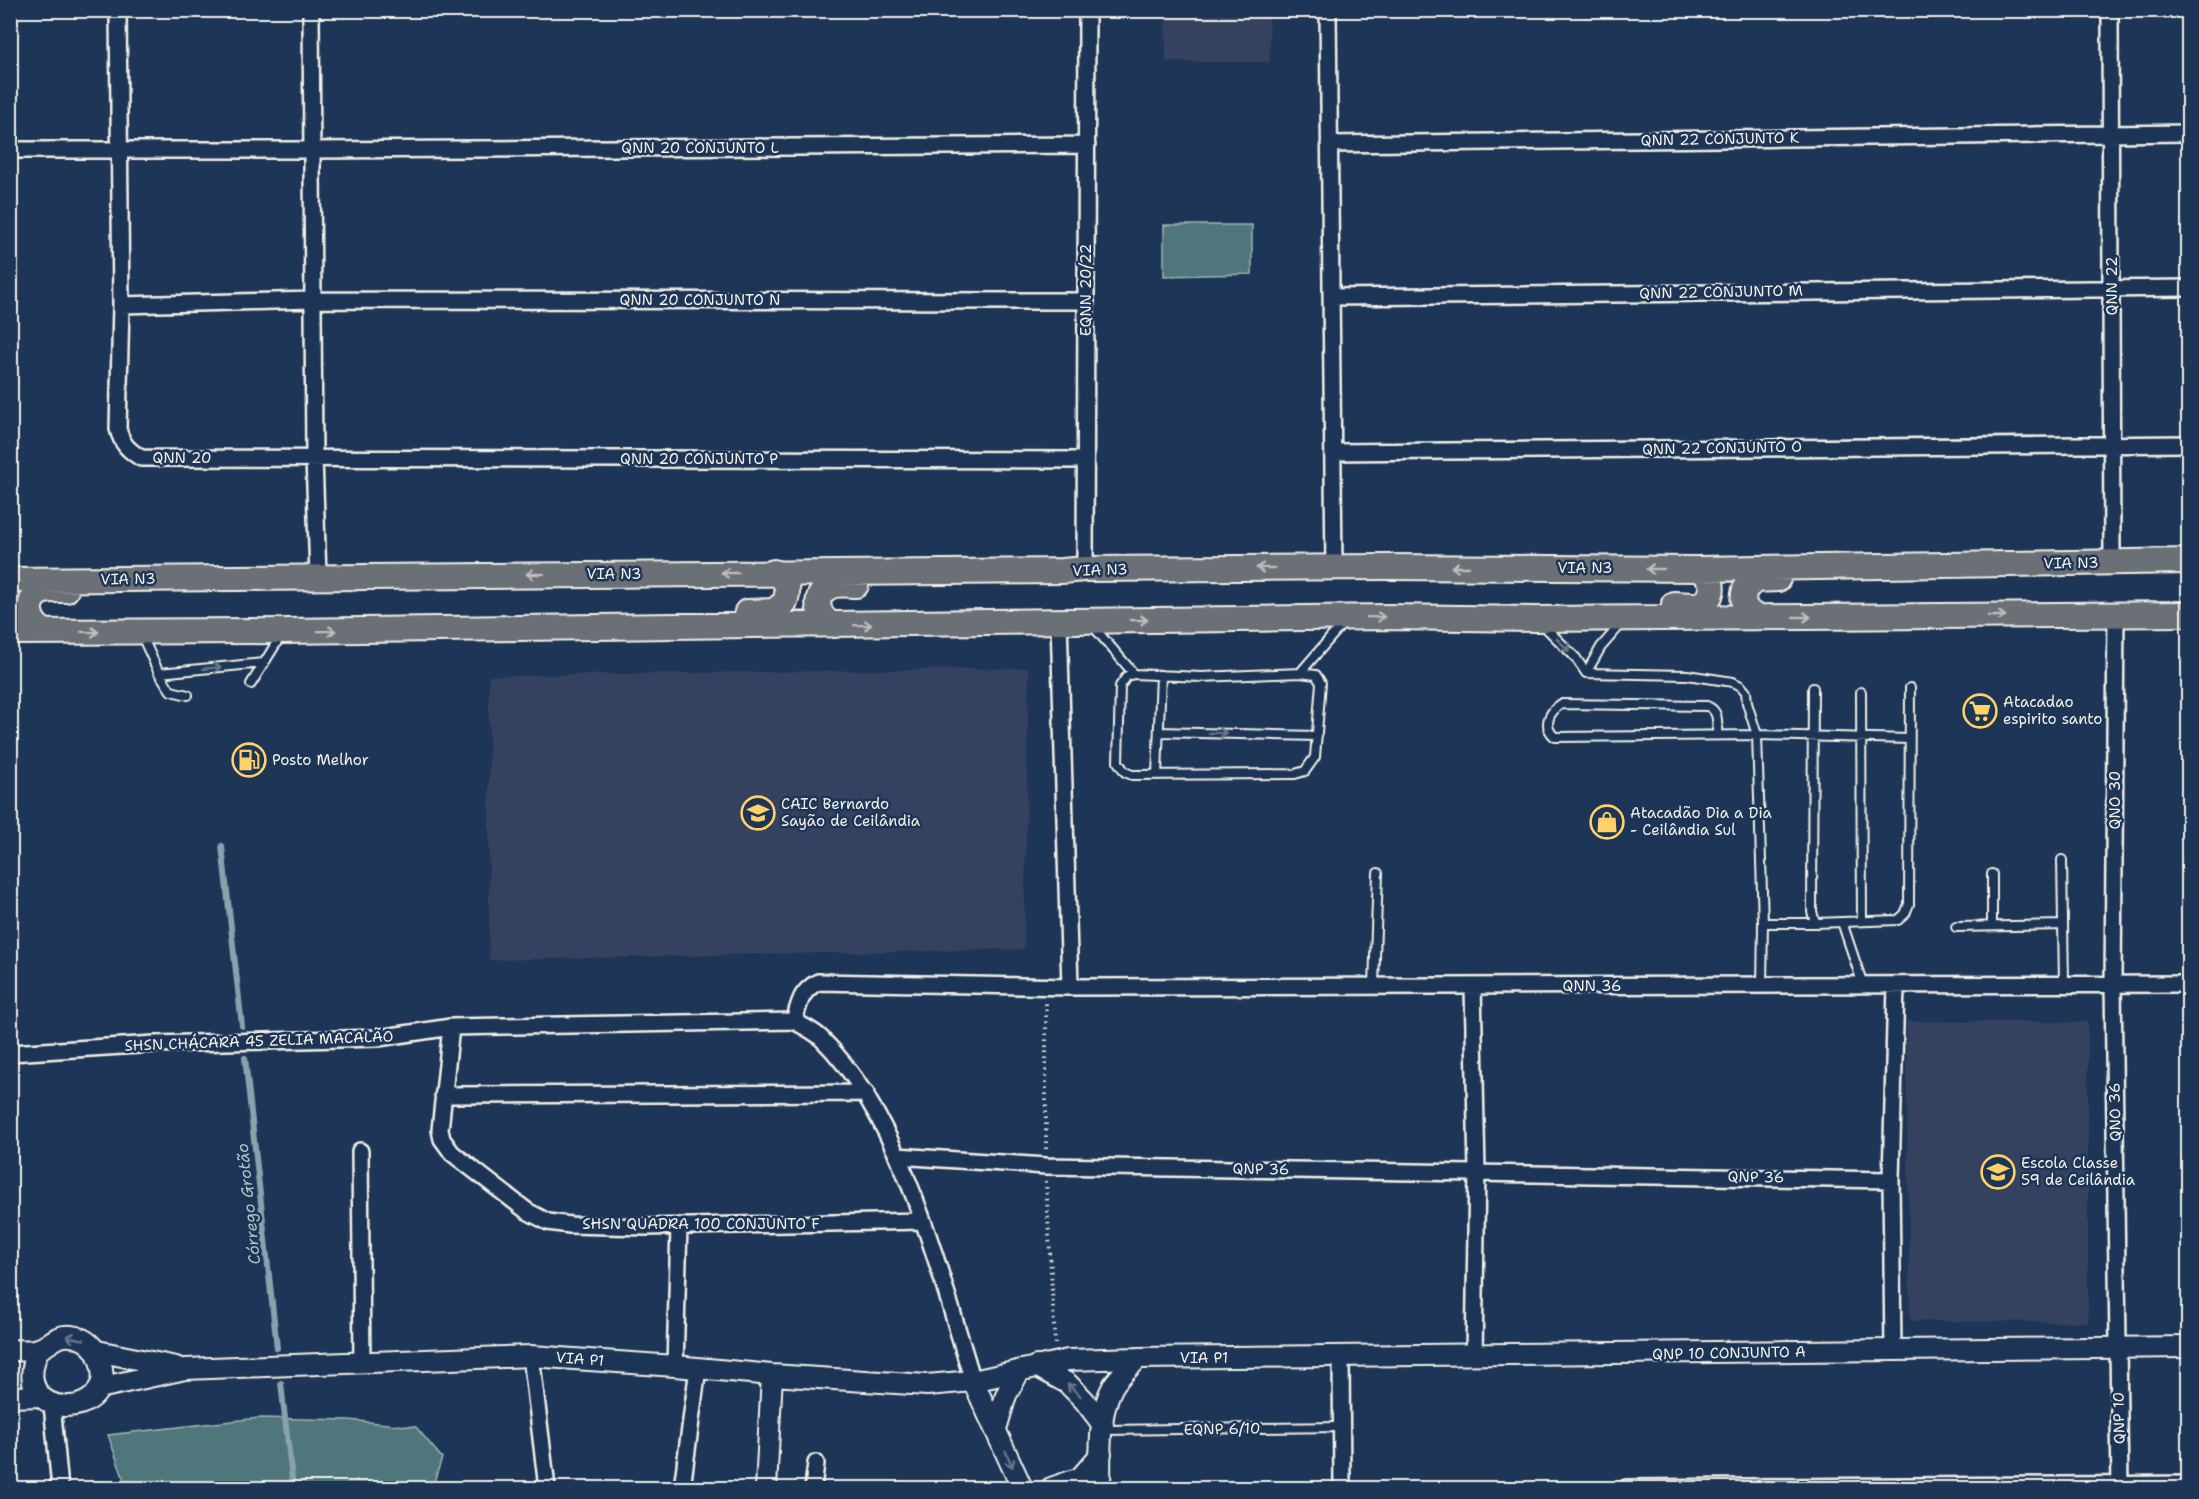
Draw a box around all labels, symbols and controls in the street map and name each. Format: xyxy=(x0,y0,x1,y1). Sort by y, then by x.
street label: QNN 22 CONJUNTO K xyxy=(1640,128,1800,150)
street label: QNN 20 CONJUNTO L xyxy=(621,138,779,158)
street label: EQNN 20/22 xyxy=(1076,244,1096,336)
street label: QNN 22 xyxy=(2102,257,2122,315)
street label: QNN 22 CONJUNTO M xyxy=(1639,281,1803,303)
street label: QNN 20 CONJUNTO N xyxy=(620,290,780,310)
street label: QNN 22 CONJUNTO O xyxy=(1642,437,1802,459)
street label: QNN 20 xyxy=(152,448,212,468)
street label: QNN 20 CONJUNTO P xyxy=(620,449,778,469)
street label: VIA N3 xyxy=(2043,553,2099,573)
street label: VIA N3 xyxy=(1557,558,1613,578)
street label: VIA N3 xyxy=(1072,559,1128,581)
one-way arrow xyxy=(1256,562,1276,574)
one-way arrow xyxy=(1451,562,1471,573)
one-way arrow xyxy=(1646,563,1666,575)
street label: VIA N3 xyxy=(586,564,642,584)
one-way arrow xyxy=(721,567,741,579)
one-way arrow xyxy=(526,568,546,580)
street label: VIA N3 xyxy=(100,569,156,589)
one-way arrow xyxy=(1986,610,2006,622)
one-way arrow xyxy=(1365,611,1385,623)
one-way arrow xyxy=(1791,611,1811,623)
one-way arrow xyxy=(1128,614,1148,626)
one-way arrow xyxy=(852,619,872,630)
one-way arrow xyxy=(316,625,336,636)
one-way arrow xyxy=(79,626,99,637)
one-way arrow xyxy=(1555,637,1570,652)
one-way arrow xyxy=(201,662,221,673)
place label: Atacadao espirito santo xyxy=(2003,692,2102,729)
supermarket icon: Atacadao espirito santo xyxy=(1962,693,1998,729)
one-way arrow xyxy=(1207,728,1227,739)
fuel station icon: Posto Melhor xyxy=(231,742,267,778)
place label: Posto Melhor xyxy=(272,750,369,770)
street label: QNO 30 xyxy=(2105,771,2125,829)
place label: CAIC Bernardo Sayão de Ceilândia xyxy=(781,794,921,831)
school or university icon: CAIC Bernardo Sayão de Ceilândia xyxy=(740,795,776,831)
place label: Atacadão Dia a Dia - Ceilândia Sul xyxy=(1630,803,1772,840)
shop icon: Atacadão Dia a Dia - Ceilândia Sul xyxy=(1589,804,1625,840)
street label: QNN 36 xyxy=(1562,976,1622,996)
street label: SHSN CHÁCARA 45 ZELIA MACALÃO xyxy=(124,1024,394,1056)
street label: QNO 36 xyxy=(2104,1083,2126,1141)
water label: Córrego Grotão xyxy=(232,1142,265,1266)
place label: Escola Classe 59 de Ceilândia xyxy=(2021,1153,2136,1190)
school or university icon: Escola Classe 59 de Ceilândia xyxy=(1980,1154,2016,1190)
street label: QNP 36 xyxy=(1233,1159,1289,1179)
street label: QNP 36 xyxy=(1728,1167,1784,1187)
street label: SHSN QUADRA 100 CONJUNTO F xyxy=(582,1214,820,1234)
one-way arrow xyxy=(66,1332,85,1343)
street label: QNP 10 CONJUNTO A xyxy=(1652,1342,1806,1364)
street label: VIA P1 xyxy=(555,1347,605,1371)
street label: VIA P1 xyxy=(1180,1348,1228,1368)
one-way arrow xyxy=(1067,1383,1082,1397)
street label: QNP 10 xyxy=(2109,1392,2129,1444)
street label: EQNP 6/10 xyxy=(1184,1418,1260,1440)
one-way arrow xyxy=(1004,1449,1015,1468)

